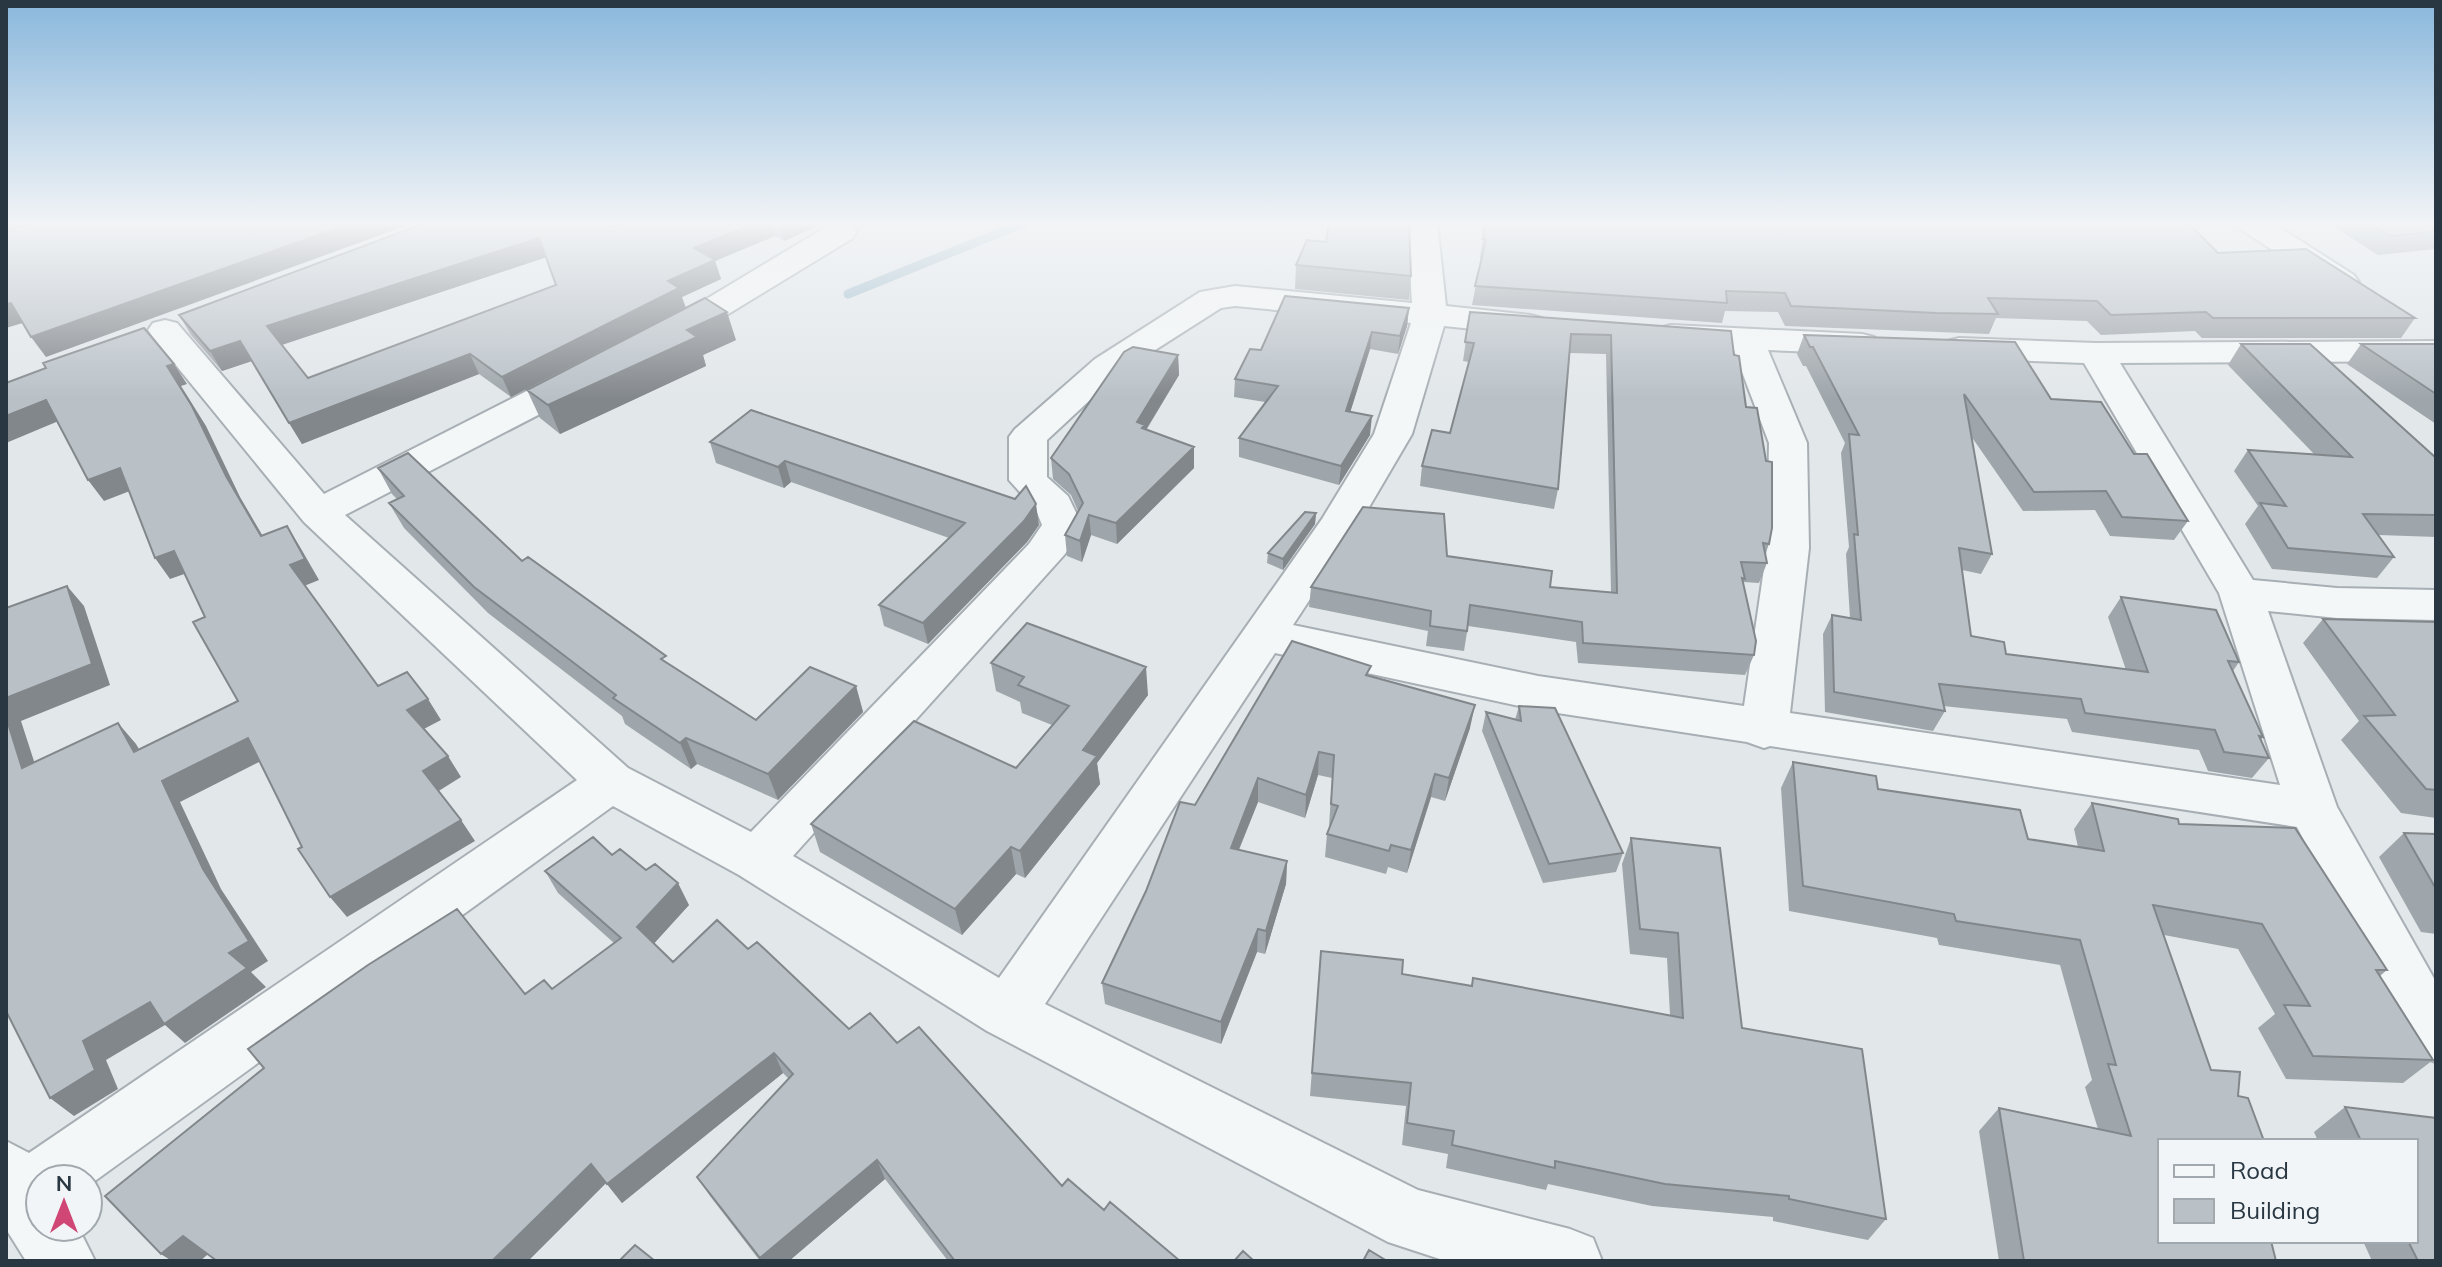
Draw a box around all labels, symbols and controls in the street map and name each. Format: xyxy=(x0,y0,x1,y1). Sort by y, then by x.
legend xyxy=(2158,1139,2418,1243)
text: Road xyxy=(2230,1155,2289,1185)
north arrow xyxy=(24,1163,104,1243)
text: N xyxy=(56,1169,72,1197)
text: Building xyxy=(2230,1195,2320,1225)

